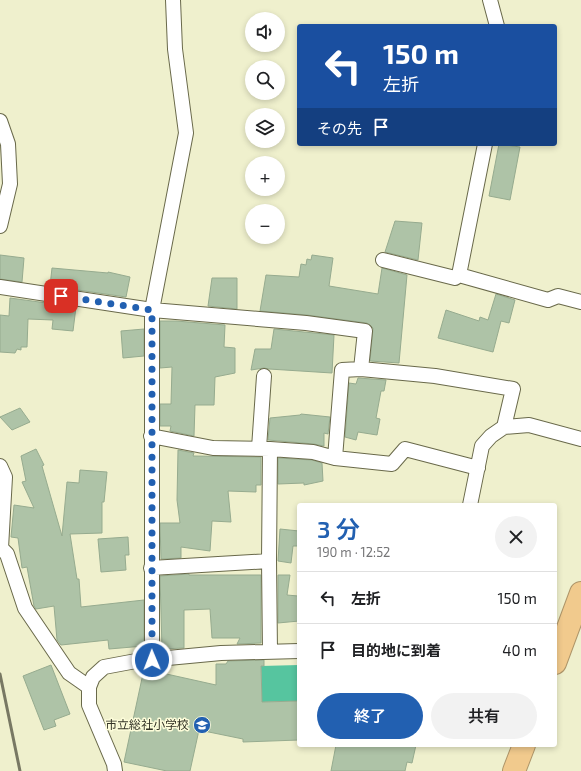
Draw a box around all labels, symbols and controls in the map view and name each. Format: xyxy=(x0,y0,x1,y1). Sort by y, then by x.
map controls xyxy=(245,12,285,244)
button: sound xyxy=(245,12,285,52)
text: 150 m xyxy=(383,36,459,70)
icon: left xyxy=(317,40,369,92)
button: search xyxy=(245,60,285,100)
text: 左折 xyxy=(383,73,419,95)
button: layers xyxy=(245,108,285,148)
icon: arrive xyxy=(370,116,392,138)
text: その先 xyxy=(317,119,362,137)
button: + xyxy=(245,156,285,196)
button: − xyxy=(245,204,285,244)
pin xyxy=(44,279,78,313)
icon: arrive xyxy=(50,285,72,307)
text: 3 分 xyxy=(317,514,360,543)
button: close xyxy=(495,516,537,558)
text: 190 m · 12:52 xyxy=(317,544,390,560)
icon: left xyxy=(317,587,339,609)
text: 左折 xyxy=(351,589,381,607)
text: 150 m xyxy=(497,589,537,607)
position arrow xyxy=(131,639,173,681)
icon: arrive xyxy=(317,639,339,661)
text: 目的地に到着 xyxy=(351,641,441,659)
text: 40 m xyxy=(502,641,537,659)
button: 終了 xyxy=(317,693,423,739)
button: 共有 xyxy=(431,693,537,739)
school or university icon: 市立総社小学校 xyxy=(192,715,212,735)
place label: 市立総社小学校 xyxy=(105,717,189,731)

